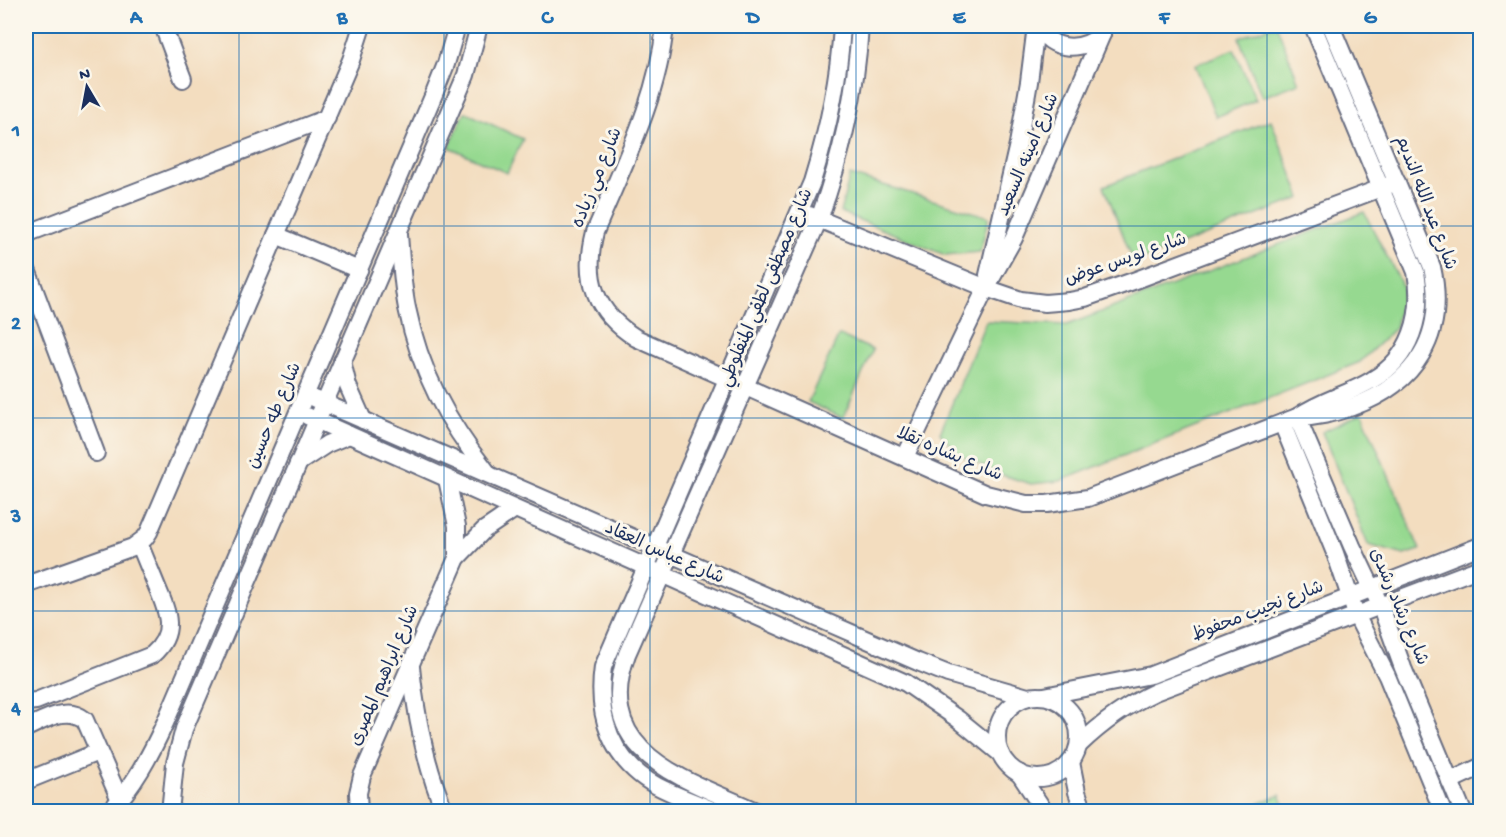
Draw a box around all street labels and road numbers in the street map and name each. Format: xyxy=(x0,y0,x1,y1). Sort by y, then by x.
street label: شارع امينه السعيد xyxy=(994,91,1064,219)
street label: شارع مي زياده xyxy=(568,125,630,232)
street label: شارع عبد الله النديم xyxy=(1389,133,1460,274)
street label: شارع مصطفى لطفي المنفلوطي xyxy=(716,186,821,391)
street label: شارع لويس عوض xyxy=(1062,229,1190,291)
street label: شارع طه حسين xyxy=(243,360,307,472)
street label: شارع بشاره تقلا xyxy=(893,423,1005,487)
street label: شارع عباس العقاد xyxy=(601,518,727,590)
street label: شارع رشاد رشدى xyxy=(1364,545,1432,669)
street label: شارع نجيب محفوظ xyxy=(1189,577,1327,647)
street label: شارع ابراهيم المصرى xyxy=(346,602,425,750)

